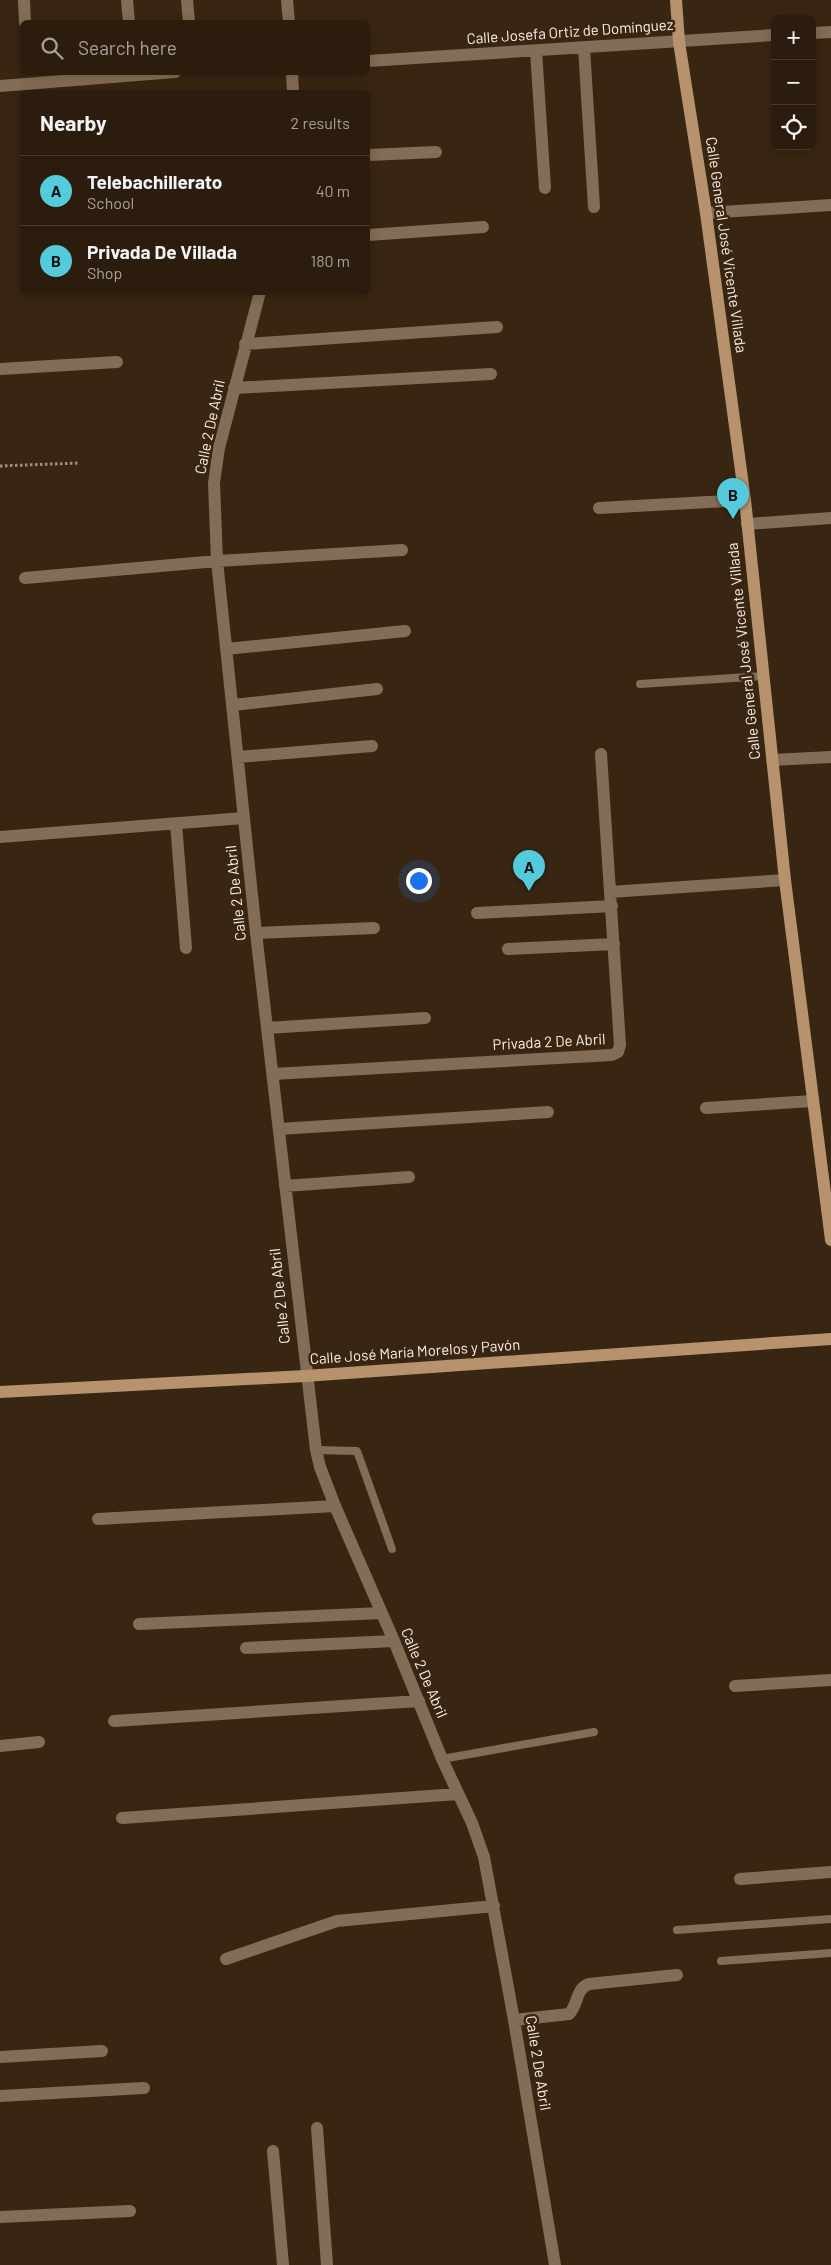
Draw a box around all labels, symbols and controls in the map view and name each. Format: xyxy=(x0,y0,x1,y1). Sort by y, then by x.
street label: Calle Josefa Ortiz de Domínguez xyxy=(466,15,674,47)
map controls xyxy=(771,15,816,150)
button: + xyxy=(771,15,816,60)
search box xyxy=(20,20,370,75)
icon: search xyxy=(38,34,66,62)
text: Search here xyxy=(78,36,177,59)
button: − xyxy=(771,60,816,105)
button: locate xyxy=(771,105,816,150)
text: Nearby xyxy=(40,110,106,135)
text: 2 results xyxy=(291,113,350,132)
street label: Calle General José Vicente Villada xyxy=(703,136,751,354)
text: Telebachillerato xyxy=(87,170,222,193)
text: A xyxy=(51,181,61,200)
text: 40 m xyxy=(316,181,350,200)
text: School xyxy=(87,193,134,212)
text: Privada De Villada xyxy=(87,240,237,263)
text: B xyxy=(51,251,61,270)
text: 180 m xyxy=(311,251,350,270)
text: Shop xyxy=(87,263,122,282)
street label: Calle 2 De Abril xyxy=(190,378,228,476)
pin: B xyxy=(717,478,749,519)
street label: Calle General José Vicente Villada xyxy=(723,542,763,761)
street label: Calle 2 De Abril xyxy=(221,844,249,942)
pin: A xyxy=(513,850,545,891)
your location xyxy=(406,868,432,894)
street label: Privada 2 De Abril xyxy=(492,1029,606,1053)
street label: Calle 2 De Abril xyxy=(265,1247,293,1345)
street label: Calle José María Morelos y Pavón xyxy=(309,1335,521,1367)
street label: Calle 2 De Abril xyxy=(398,1625,452,1720)
street label: Calle 2 De Abril xyxy=(523,2014,555,2112)

